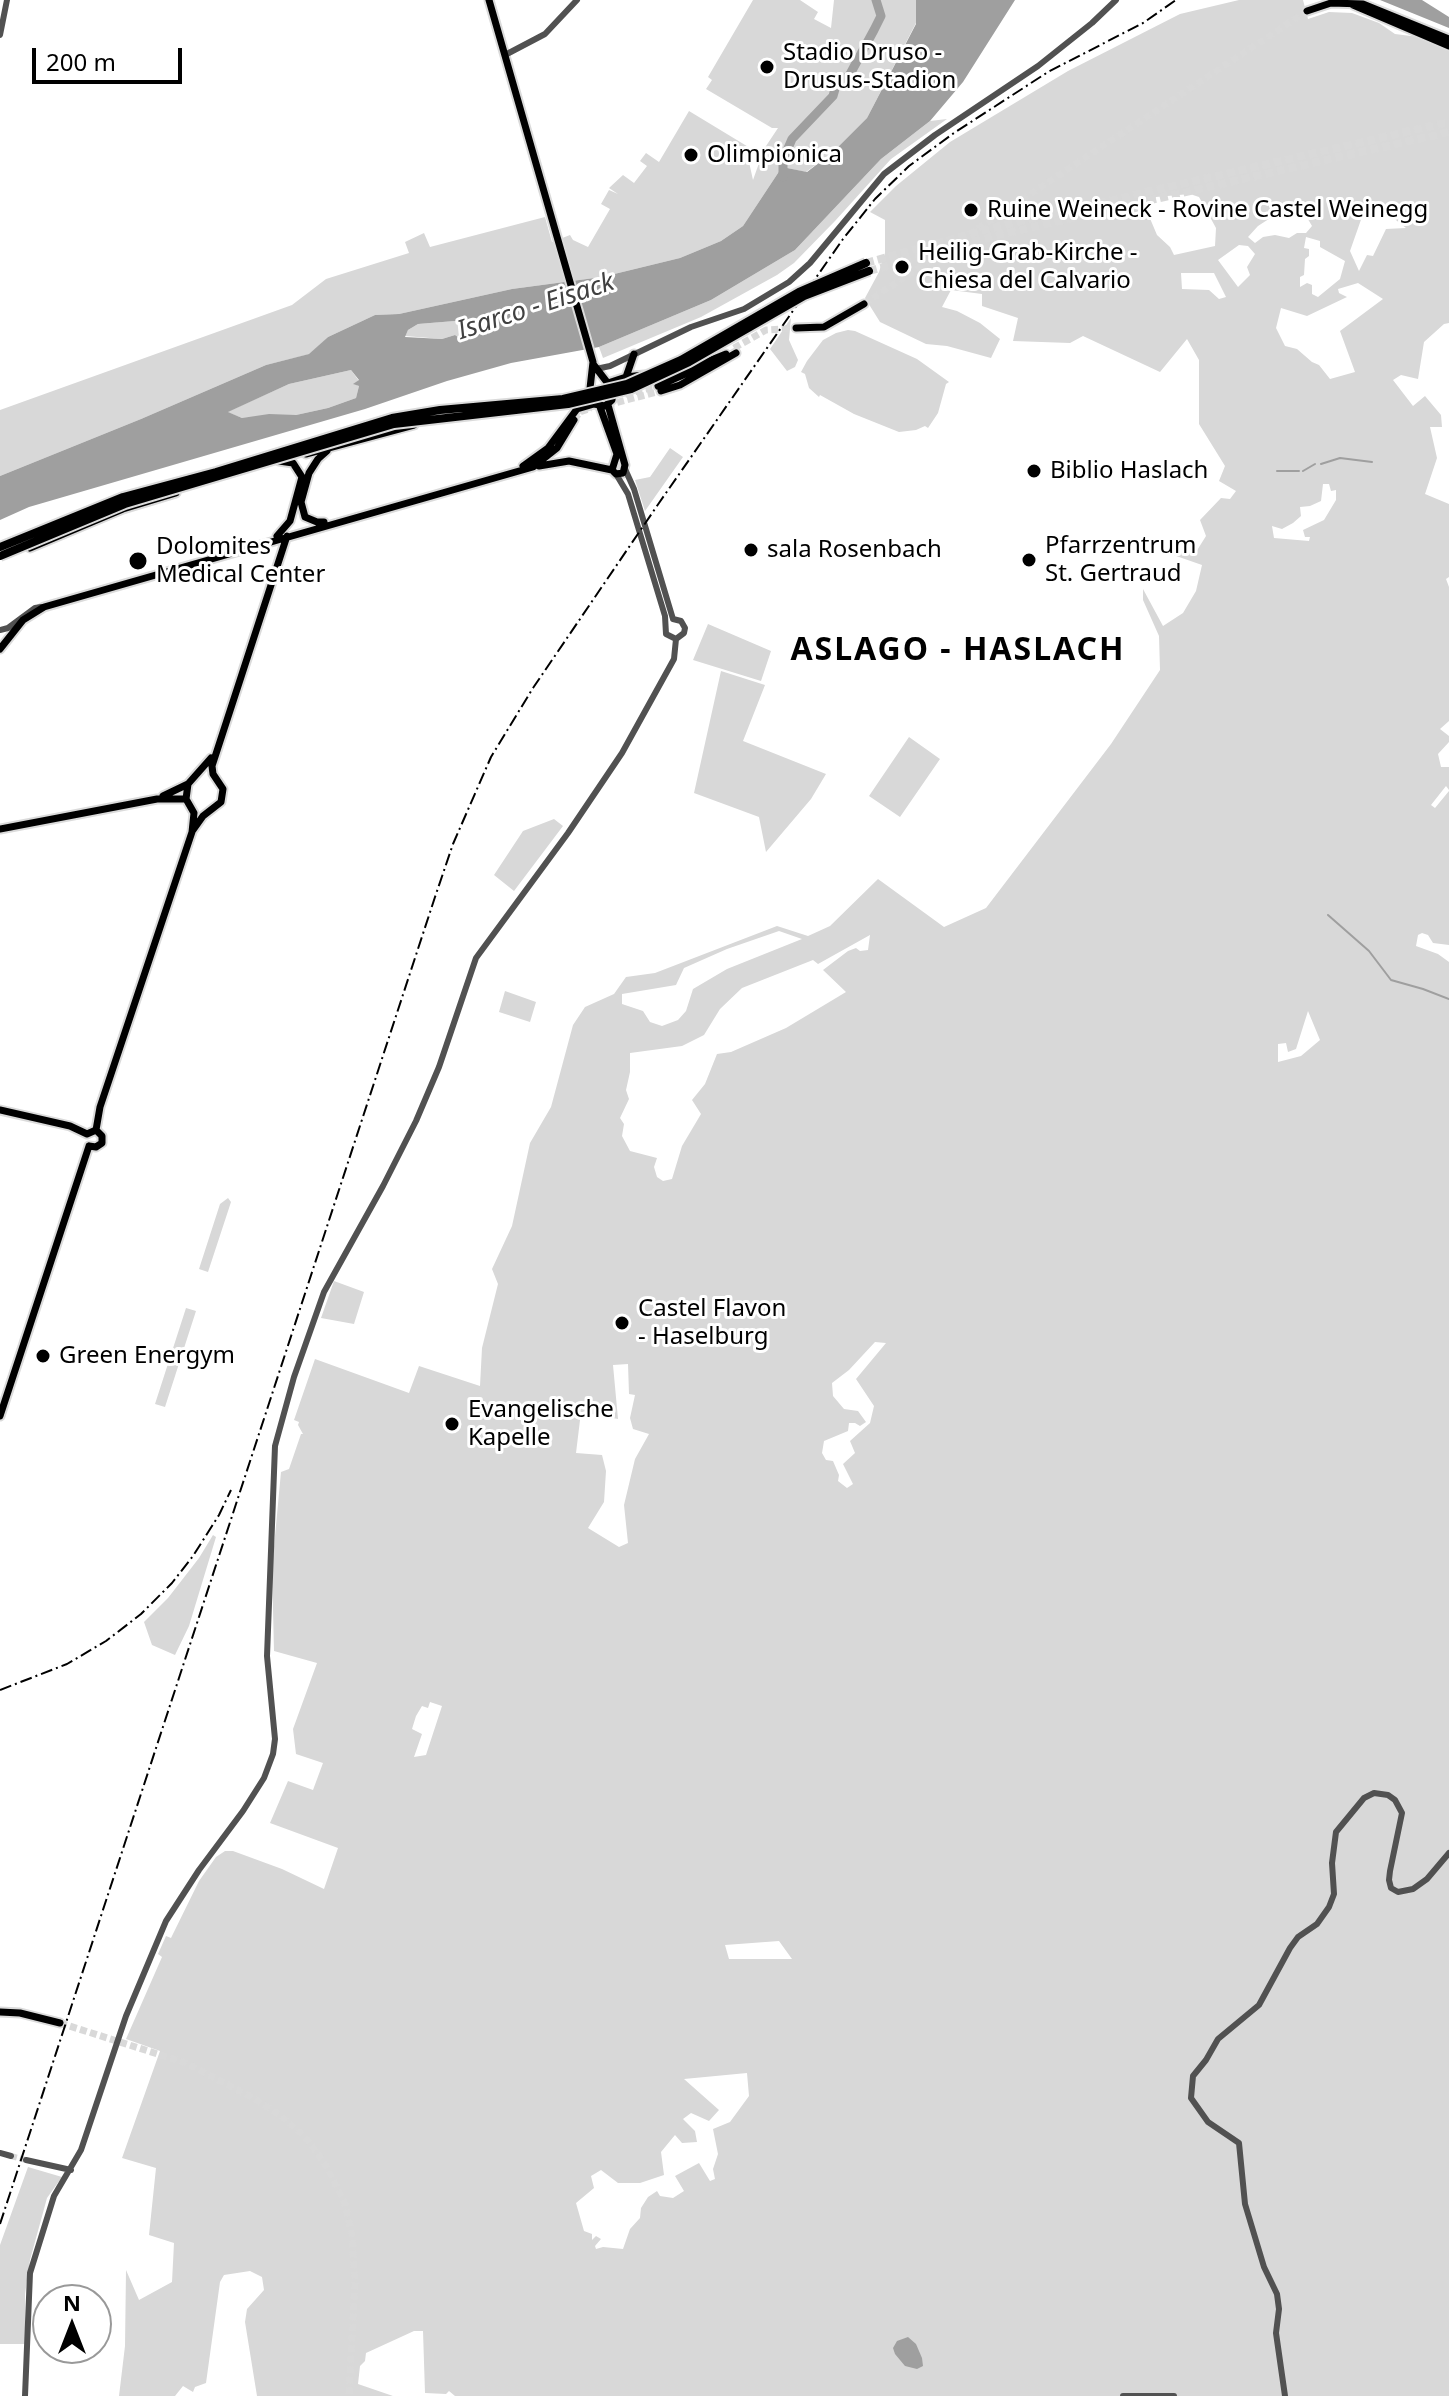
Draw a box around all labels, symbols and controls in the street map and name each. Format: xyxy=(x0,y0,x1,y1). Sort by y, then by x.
scale bar xyxy=(36,32,186,82)
place label: Stadio Druso - Drusus-Stadion xyxy=(783,39,956,95)
text: 200 m xyxy=(46,45,116,78)
marker: Stadio Druso - Drusus-Stadion xyxy=(758,58,776,76)
place label: Olimpionica xyxy=(707,141,842,169)
marker: Olimpionica xyxy=(682,146,700,164)
place label: Ruine Weineck - Rovine Castel Weinegg xyxy=(987,196,1428,224)
marker: Ruine Weineck - Rovine Castel Weinegg xyxy=(962,201,980,219)
place label: Heilig-Grab-Kirche - Chiesa del Calvario xyxy=(918,239,1138,295)
marker: Heilig-Grab-Kirche - Chiesa del Calvario xyxy=(893,258,911,276)
water label: Isarco - Eisack xyxy=(454,267,618,347)
place label: Biblio Haslach xyxy=(1050,457,1208,485)
marker: Biblio Haslach xyxy=(1025,462,1043,480)
place label: Pfarrzentrum St. Gertraud xyxy=(1045,532,1197,588)
place label: Dolomites Medical Center xyxy=(156,533,325,589)
place label: sala Rosenbach xyxy=(767,536,942,564)
marker: sala Rosenbach xyxy=(742,541,760,559)
marker: Dolomites Medical Center xyxy=(127,550,149,572)
marker: Pfarrzentrum St. Gertraud xyxy=(1020,551,1038,569)
district label: ASLAGO - HASLACH xyxy=(790,632,1126,670)
place label: Castel Flavon - Haselburg xyxy=(638,1295,786,1351)
marker: Castel Flavon - Haselburg xyxy=(613,1314,631,1332)
place label: Green Energym xyxy=(59,1342,235,1370)
marker: Green Energym xyxy=(34,1347,52,1365)
place label: Evangelische Kapelle xyxy=(468,1396,614,1452)
marker: Evangelische Kapelle xyxy=(443,1415,461,1433)
north arrow xyxy=(32,2284,112,2364)
text: N xyxy=(63,2287,81,2317)

